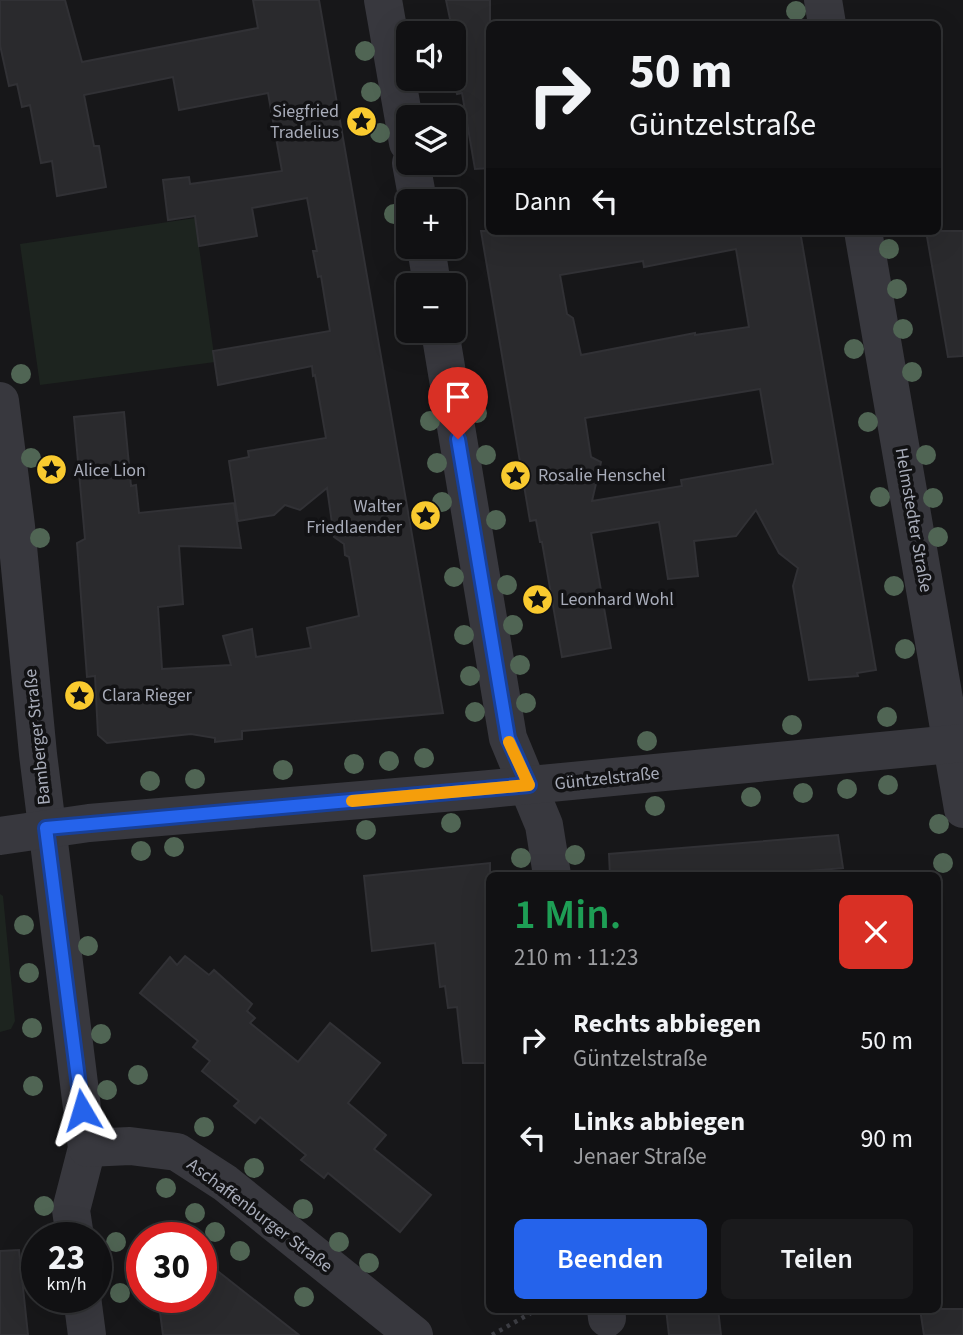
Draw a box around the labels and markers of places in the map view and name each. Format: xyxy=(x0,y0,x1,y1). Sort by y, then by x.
place label: Siegfried Tradelius xyxy=(270,99,339,145)
place icon: Siegfried Tradelius xyxy=(345,104,379,138)
pin xyxy=(428,367,488,439)
place icon: Alice Lion xyxy=(34,453,68,487)
place label: Alice Lion xyxy=(74,458,146,483)
place icon: Rosalie Henschel xyxy=(498,458,532,492)
place label: Rosalie Henschel xyxy=(538,463,666,488)
place label: Walter Friedlaender xyxy=(306,494,403,540)
place icon: Walter Friedlaender xyxy=(408,499,442,533)
place icon: Leonhard Wohl xyxy=(520,582,554,616)
place label: Leonhard Wohl xyxy=(560,587,674,612)
place icon: Clara Rieger xyxy=(62,678,96,712)
place label: Clara Rieger xyxy=(102,683,193,708)

